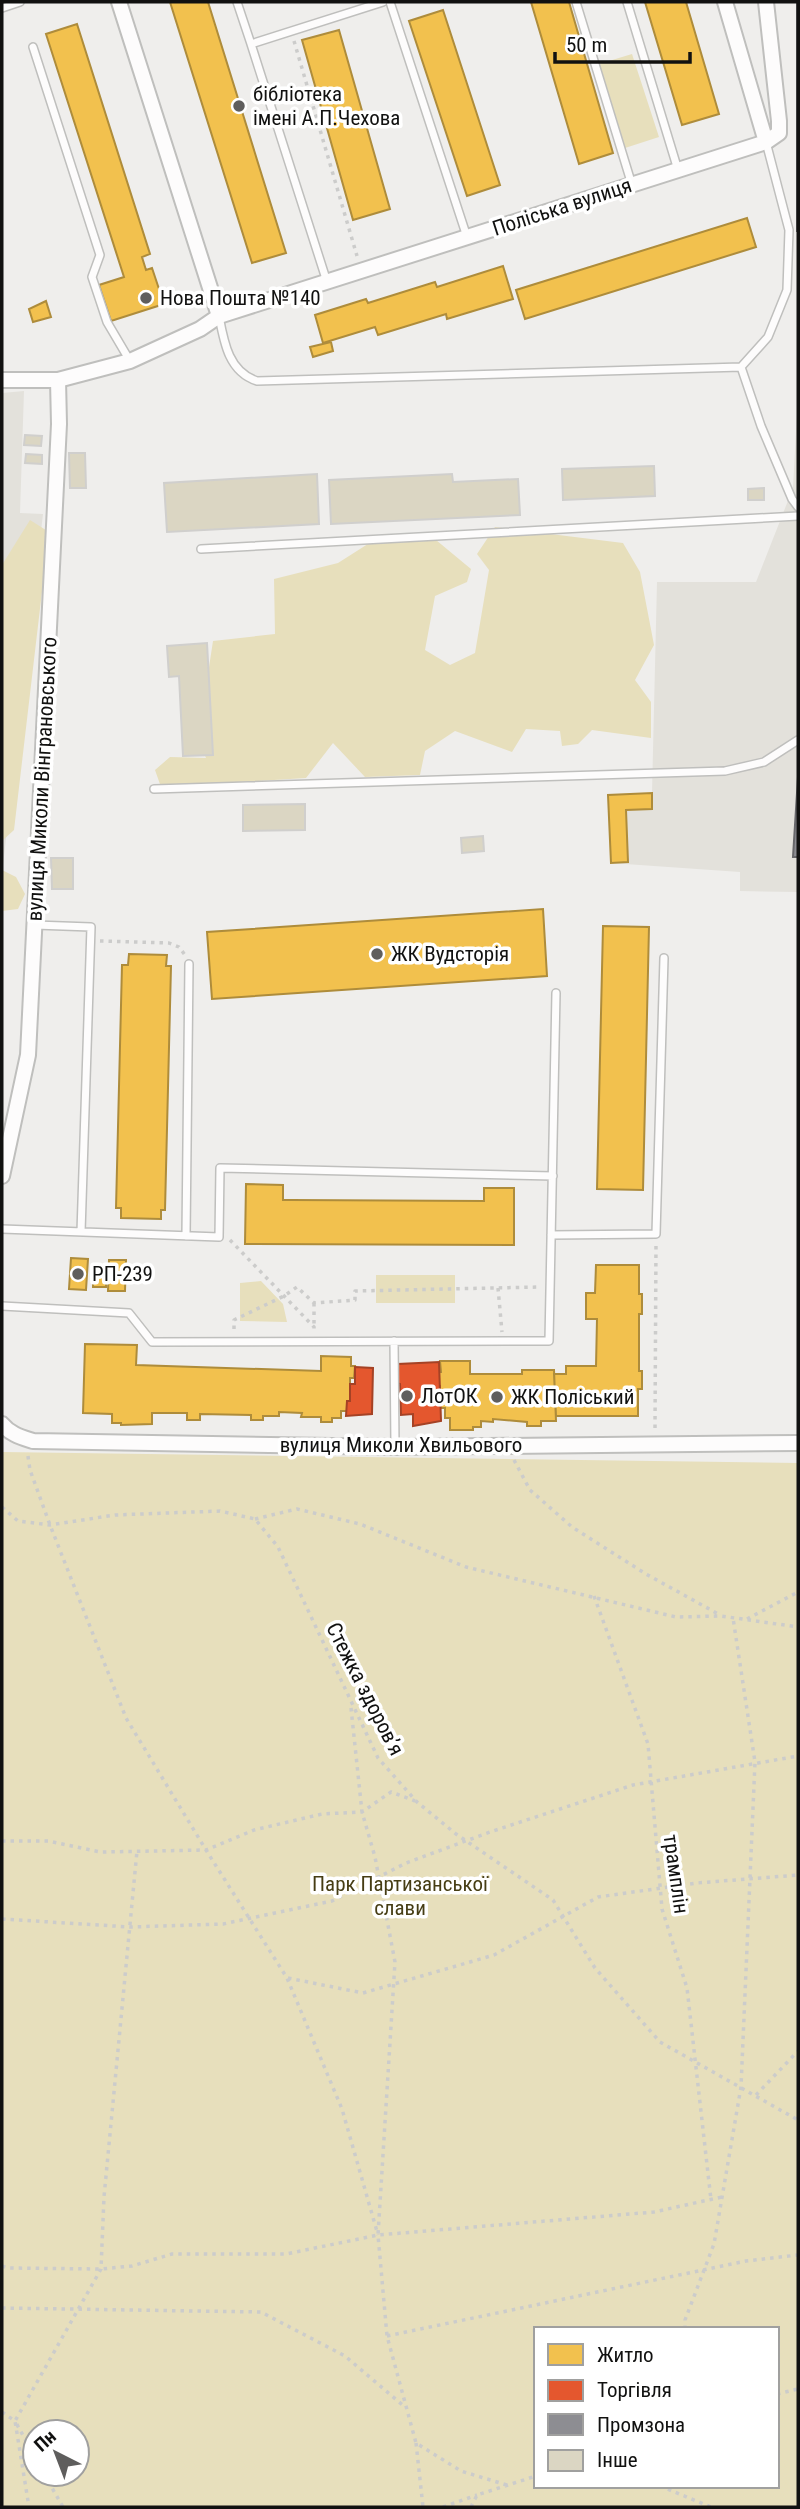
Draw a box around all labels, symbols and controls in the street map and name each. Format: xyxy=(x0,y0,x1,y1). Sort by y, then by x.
scale bar xyxy=(555,21,690,65)
text: 50 m xyxy=(566,33,607,57)
place label: бібліотека імені А.П.Чехова xyxy=(253,82,400,130)
marker: бібліотека імені А.П.Чехова xyxy=(231,98,247,114)
street label: Поліська вулиця xyxy=(489,173,635,241)
place label: Нова Пошта №140 xyxy=(160,286,321,310)
marker: Нова Пошта №140 xyxy=(138,290,154,306)
street label: вулиця Миколи Вінграновського xyxy=(23,636,61,922)
place label: ЖК Вудсторія xyxy=(391,942,509,966)
marker: ЖК Вудсторія xyxy=(369,946,385,962)
place label: РП-239 xyxy=(92,1262,153,1286)
marker: РП-239 xyxy=(70,1266,86,1282)
place label: ЛотОК xyxy=(421,1384,478,1408)
place label: ЖК Поліський xyxy=(511,1385,634,1409)
marker: ЛотОК xyxy=(399,1388,415,1404)
marker: ЖК Поліський xyxy=(489,1389,505,1405)
street label: вулиця Миколи Хвильового xyxy=(280,1433,522,1457)
street label: Стежка здоров’я xyxy=(321,1619,409,1759)
street label: трамплін xyxy=(659,1833,693,1915)
park label: Парк Партизанської слави xyxy=(312,1872,489,1920)
legend xyxy=(534,2327,779,2488)
text: Житло xyxy=(597,2343,654,2367)
text: Торгівля xyxy=(597,2378,672,2402)
text: Промзона xyxy=(597,2413,685,2437)
north arrow xyxy=(21,2418,91,2488)
text: Пн xyxy=(29,2425,61,2456)
text: Інше xyxy=(597,2448,638,2472)

